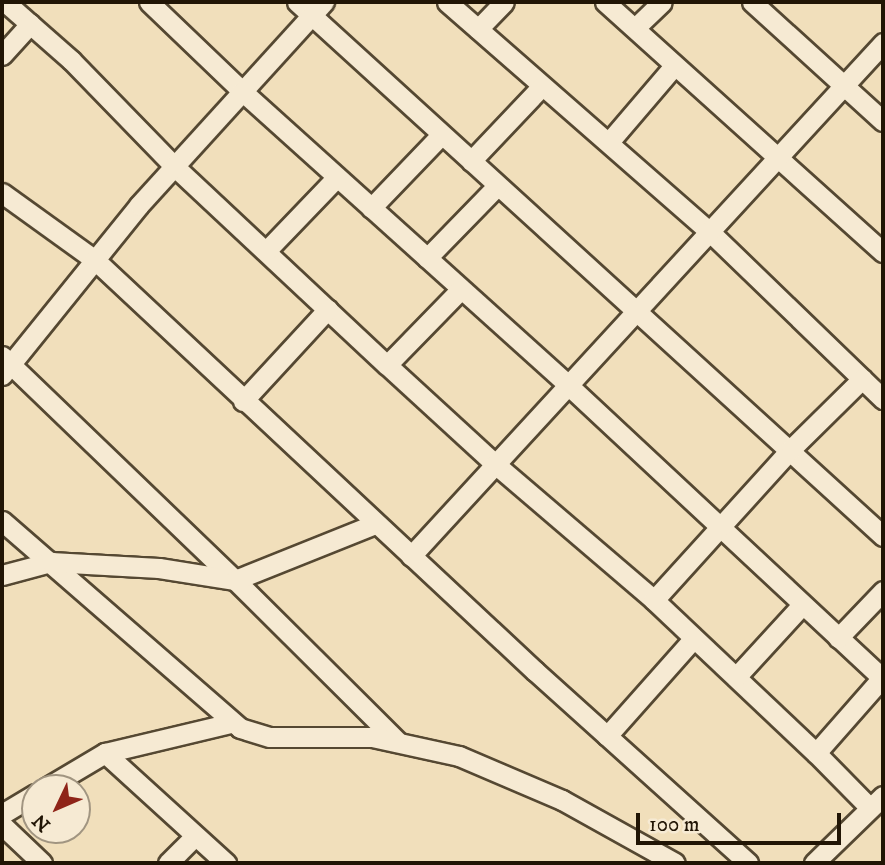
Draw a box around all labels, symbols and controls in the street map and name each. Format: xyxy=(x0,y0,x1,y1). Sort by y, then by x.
north arrow xyxy=(21,774,91,844)
scale bar xyxy=(640,798,845,842)
text: N xyxy=(28,809,56,836)
text: 100 m xyxy=(649,812,700,838)

